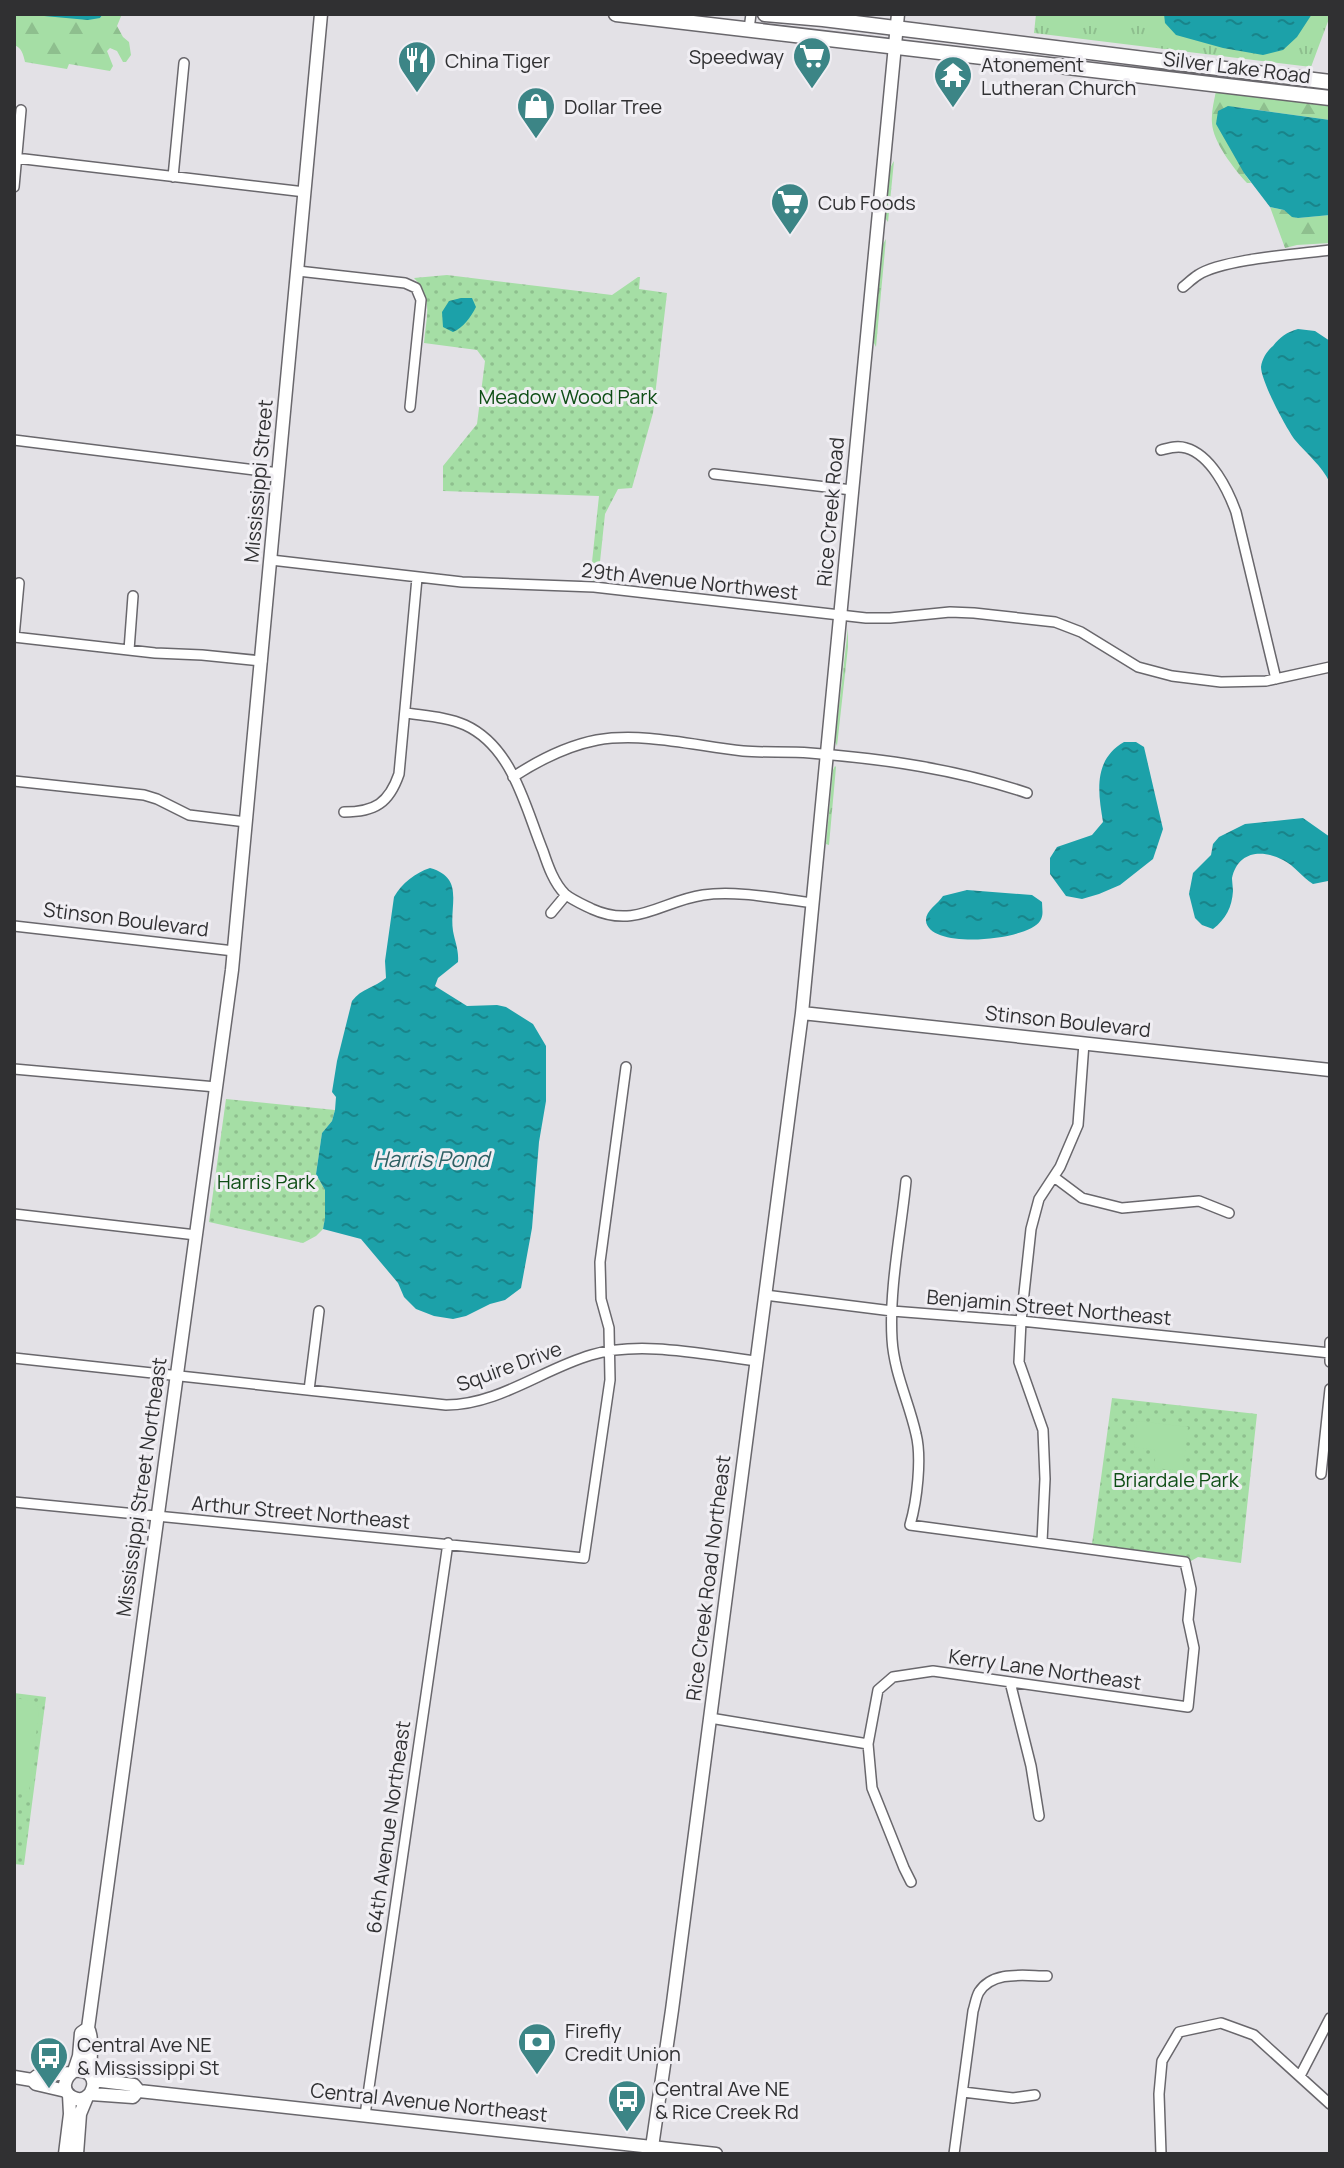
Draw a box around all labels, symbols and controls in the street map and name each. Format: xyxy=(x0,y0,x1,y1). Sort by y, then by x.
supermarket icon: Speedway xyxy=(791,35,833,90)
restaurant icon: China Tiger xyxy=(396,39,438,94)
place label: Speedway xyxy=(689,43,784,70)
street label: Silver Lake Road xyxy=(1162,45,1312,89)
place label: China Tiger xyxy=(445,47,550,74)
place label: Atonement Lutheran Church xyxy=(981,51,1137,101)
temple icon: Atonement Lutheran Church xyxy=(932,54,974,109)
shop icon: Dollar Tree xyxy=(515,85,557,140)
place label: Dollar Tree xyxy=(564,93,662,120)
supermarket icon: Cub Foods xyxy=(769,181,811,236)
place label: Cub Foods xyxy=(818,189,916,216)
park label: Meadow Wood Park xyxy=(479,383,659,410)
street label: Mississippi Street xyxy=(237,398,279,564)
street label: Rice Creek Road xyxy=(810,436,850,588)
street label: 29th Avenue Northwest xyxy=(580,556,800,606)
street label: Stinson Boulevard xyxy=(42,895,210,943)
street label: Stinson Boulevard xyxy=(984,999,1152,1043)
water label: Harris Pond xyxy=(373,1144,492,1174)
park label: Harris Park xyxy=(217,1168,316,1195)
street label: Benjamin Street Northeast xyxy=(925,1283,1173,1331)
street label: Squire Drive xyxy=(453,1334,565,1398)
street label: Mississippi Street Northeast xyxy=(109,1356,173,1618)
street label: Rice Creek Road Northeast xyxy=(680,1454,736,1702)
park label: Briardale Park xyxy=(1113,1466,1240,1493)
street label: Arthur Street Northeast xyxy=(191,1489,411,1535)
street label: Kerry Lane Northeast xyxy=(947,1642,1143,1696)
street label: 64th Avenue Northeast xyxy=(360,1719,416,1935)
place label: Firefly Credit Union xyxy=(565,2017,681,2067)
bank icon: Firefly Credit Union xyxy=(516,2021,558,2076)
place label: Central Ave NE & Mississippi St xyxy=(77,2031,220,2081)
bus stop icon: Central Ave NE & Mississippi St xyxy=(28,2035,70,2090)
place label: Central Ave NE & Rice Creek Rd xyxy=(655,2075,799,2125)
street label: Central Avenue Northeast xyxy=(309,2076,549,2128)
bus stop icon: Central Ave NE & Rice Creek Rd xyxy=(606,2078,648,2133)

